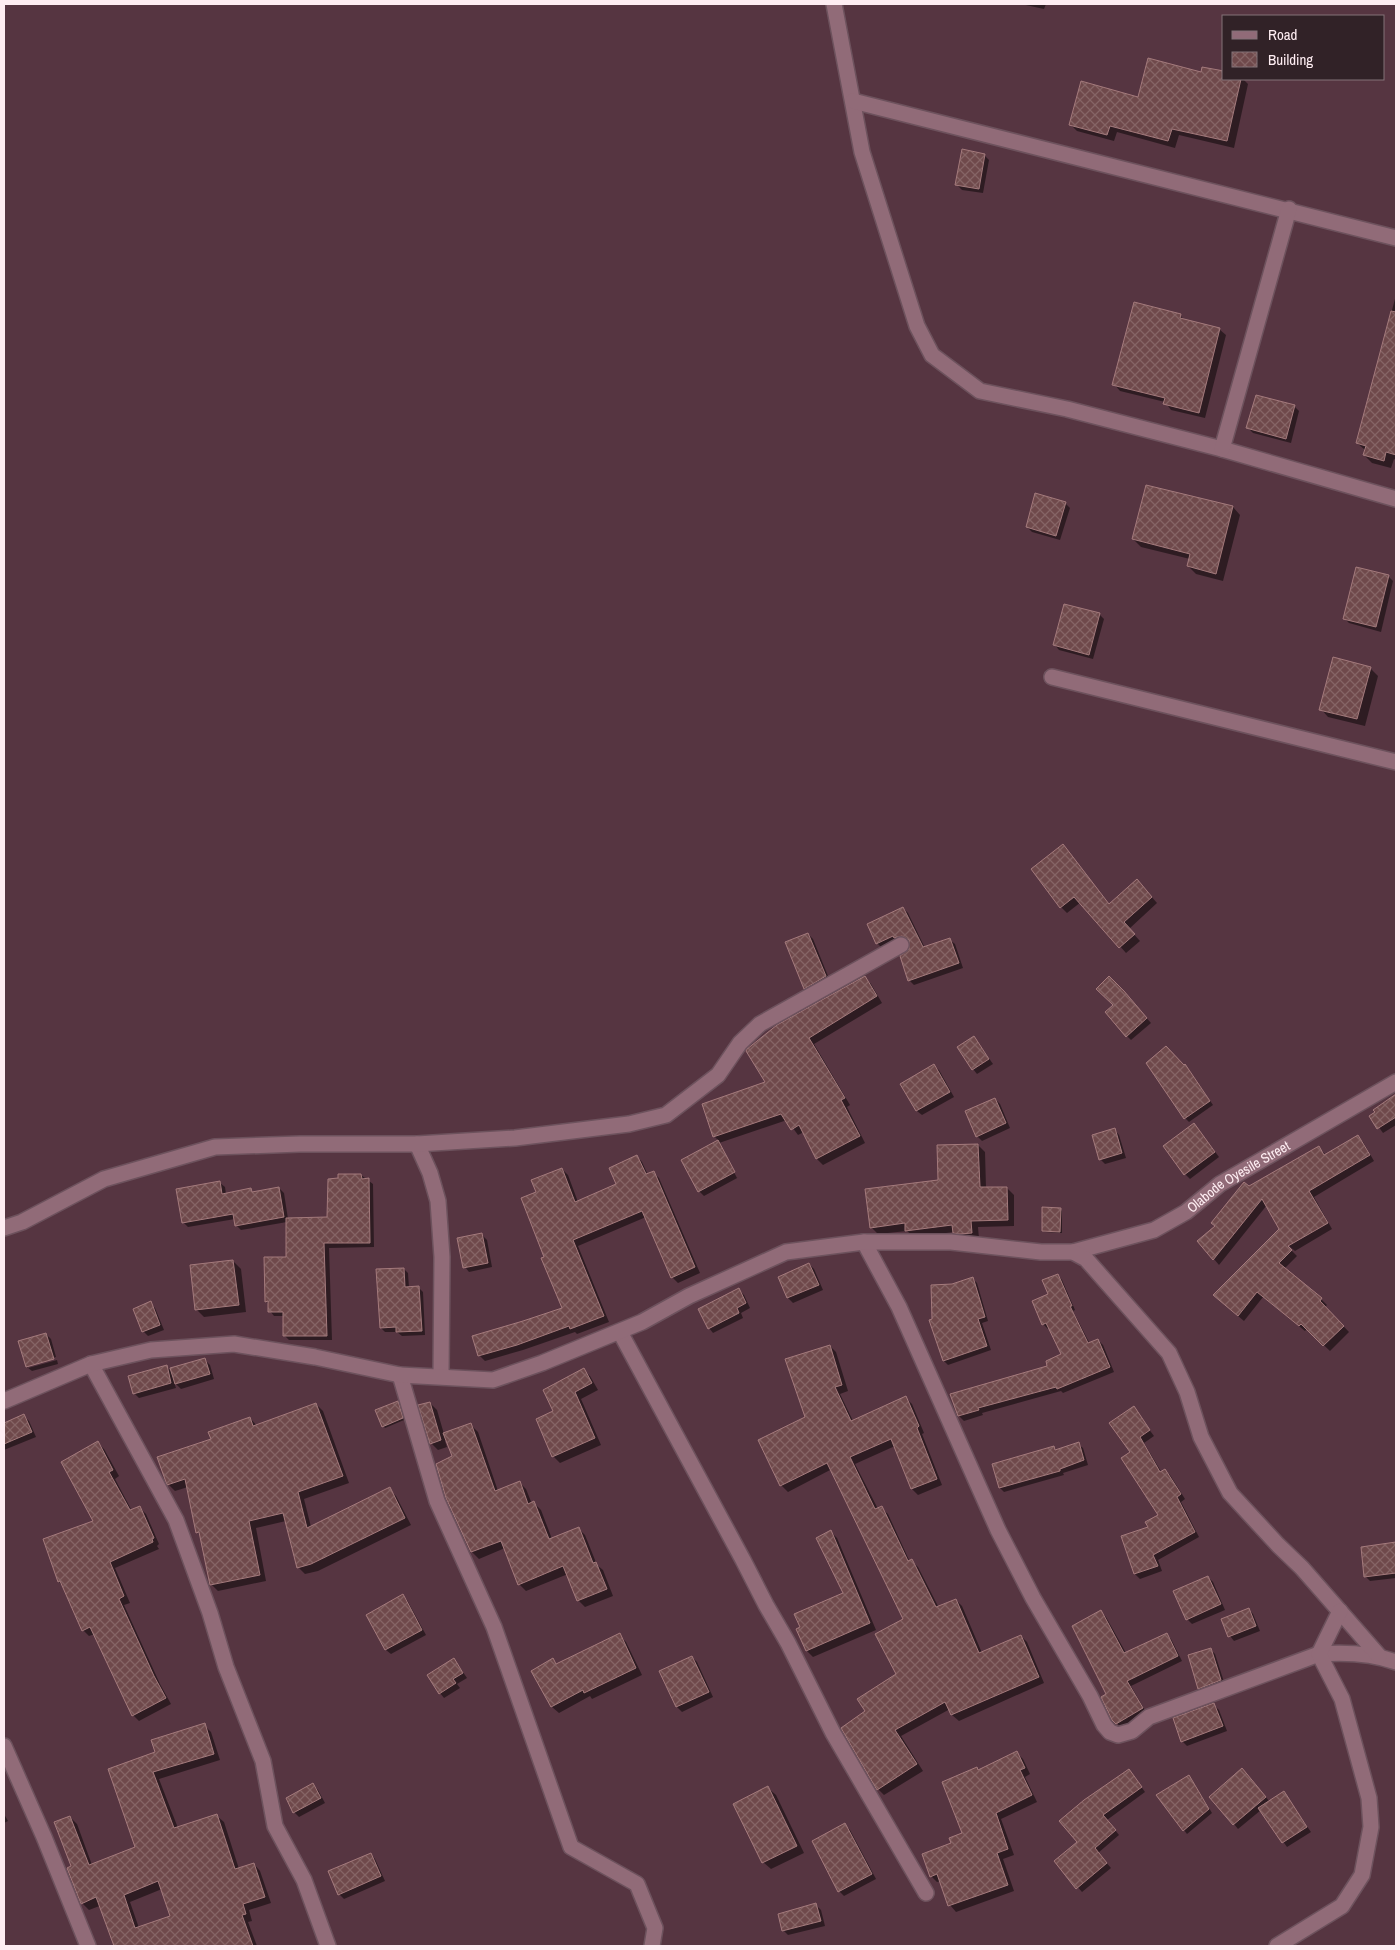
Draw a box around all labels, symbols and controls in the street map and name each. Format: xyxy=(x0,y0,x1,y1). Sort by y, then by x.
legend xyxy=(1222,15,1385,80)
text: Road xyxy=(1268,24,1297,45)
text: Building xyxy=(1268,49,1313,70)
street label: Olabode Oyesile Street xyxy=(1183,1137,1293,1217)

